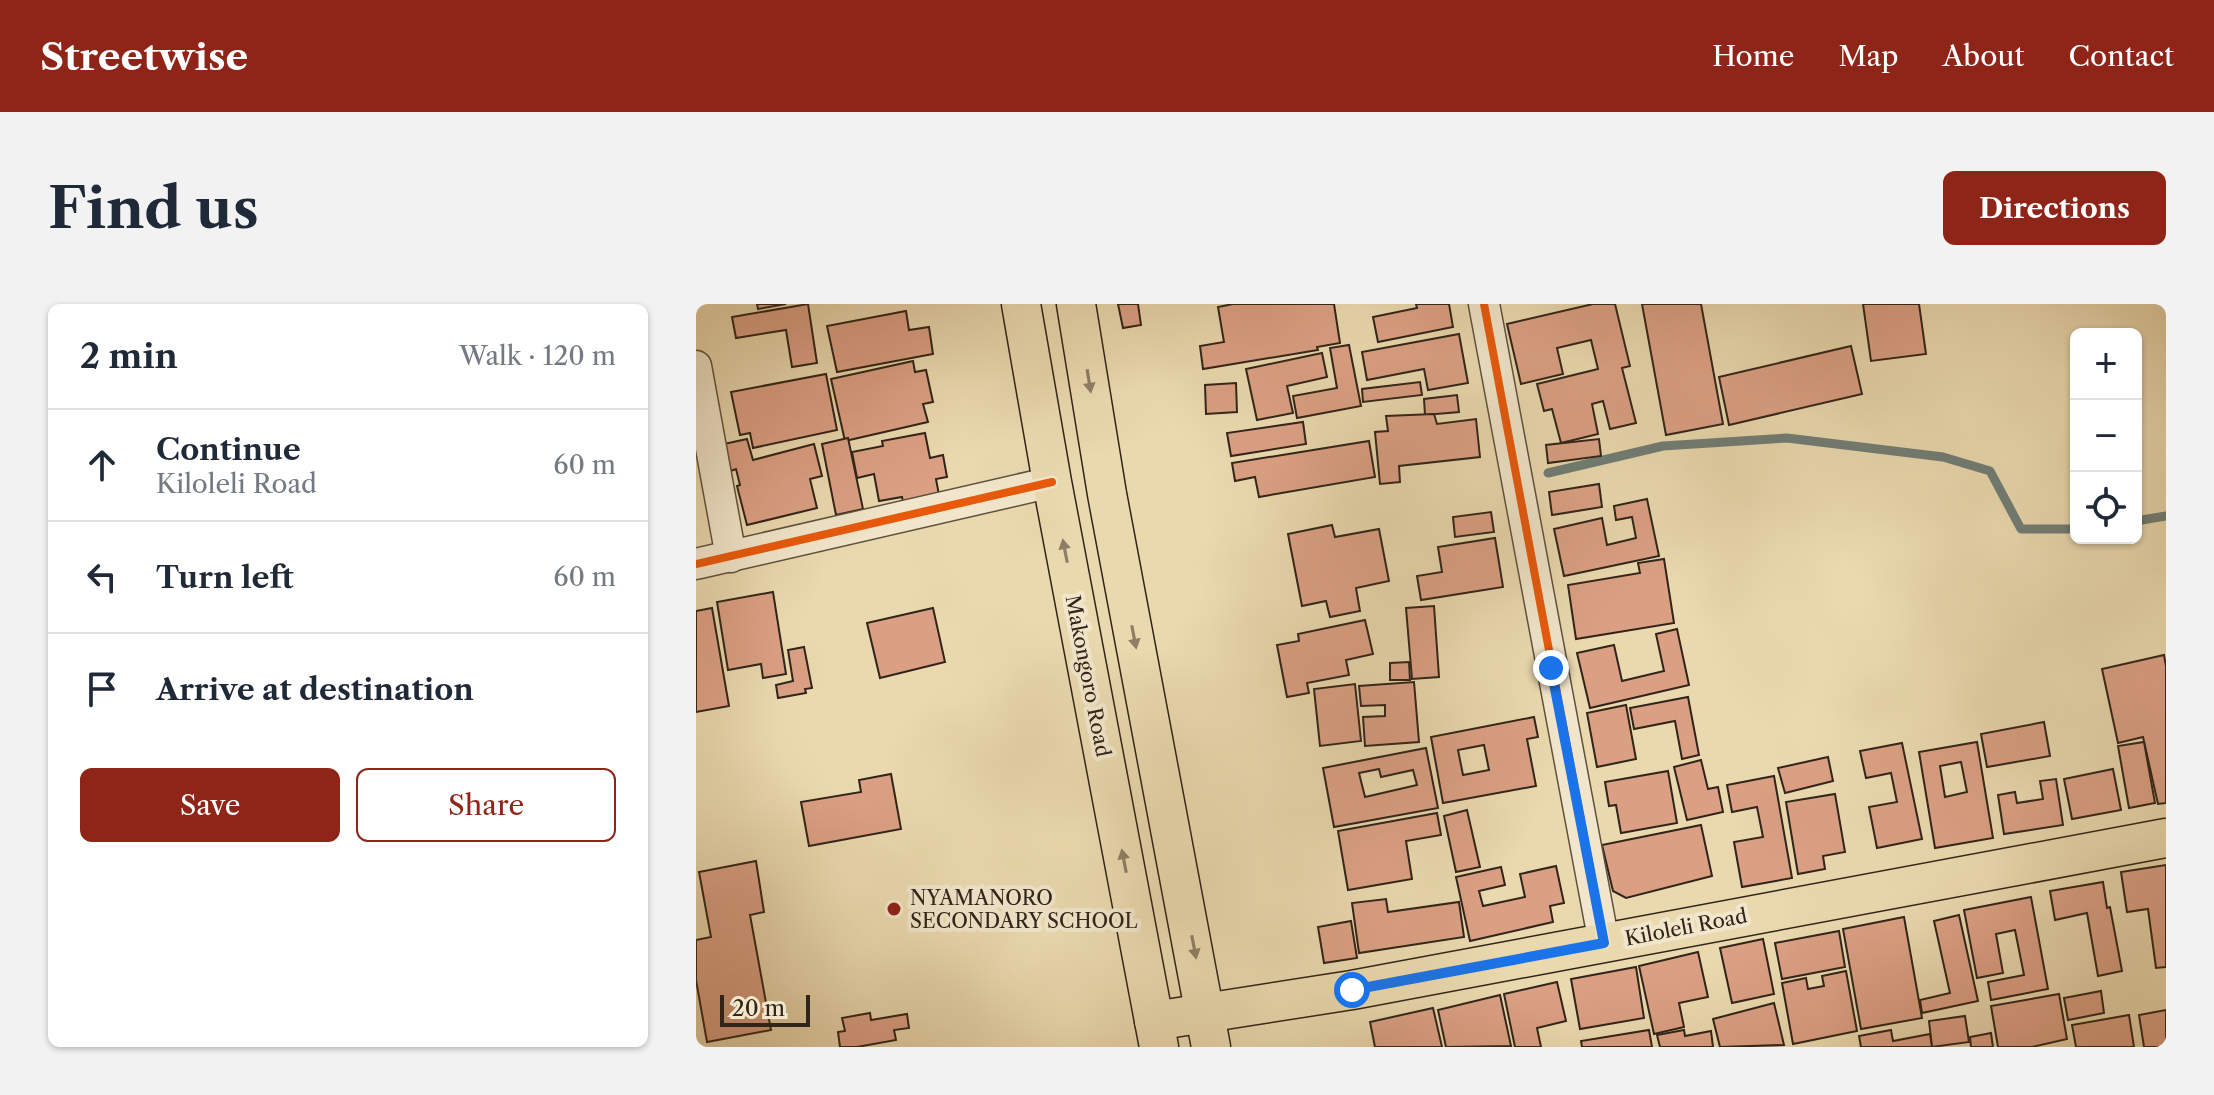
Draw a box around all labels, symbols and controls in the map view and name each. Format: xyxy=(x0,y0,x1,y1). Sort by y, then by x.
text: Streetwise xyxy=(40,33,248,80)
text: Home xyxy=(1712,39,1794,73)
text: Map xyxy=(1838,39,1898,73)
text: About xyxy=(1942,39,2024,73)
text: Contact xyxy=(2068,39,2174,73)
button: Directions xyxy=(1943,171,2166,245)
text: Find us xyxy=(48,174,259,243)
map controls xyxy=(2070,328,2142,544)
button: + xyxy=(2070,328,2142,400)
text: 2 min xyxy=(80,335,178,377)
text: Walk · 120 m xyxy=(459,340,616,372)
one-way arrow xyxy=(1083,369,1096,394)
button: − xyxy=(2070,400,2142,472)
text: Continue xyxy=(156,431,301,468)
icon: ahead xyxy=(80,443,124,487)
text: 60 m xyxy=(553,449,616,481)
text: Kiloleli Road xyxy=(156,468,317,500)
button: locate xyxy=(2070,472,2142,544)
one-way arrow xyxy=(1058,538,1070,563)
icon: left xyxy=(80,555,124,599)
text: Turn left xyxy=(156,559,293,596)
text: 60 m xyxy=(553,561,616,593)
street label: Makongoro Road xyxy=(1061,593,1115,759)
one-way arrow xyxy=(1129,625,1141,650)
route end xyxy=(1533,650,1569,686)
icon: arrive xyxy=(80,667,124,711)
text: Arrive at destination xyxy=(156,671,474,708)
button: Save xyxy=(80,768,340,842)
button: Share xyxy=(356,768,616,842)
one-way arrow xyxy=(1117,849,1129,874)
place label: NYAMANORO SECONDARY SCHOOL xyxy=(910,886,1138,933)
marker: NYAMANORO SECONDARY SCHOOL xyxy=(885,900,903,918)
street label: Kiloleli Road xyxy=(1623,903,1749,951)
one-way arrow xyxy=(1188,935,1200,960)
route start xyxy=(1334,972,1370,1008)
scale bar xyxy=(720,991,810,1027)
text: 20 m xyxy=(732,995,785,1022)

